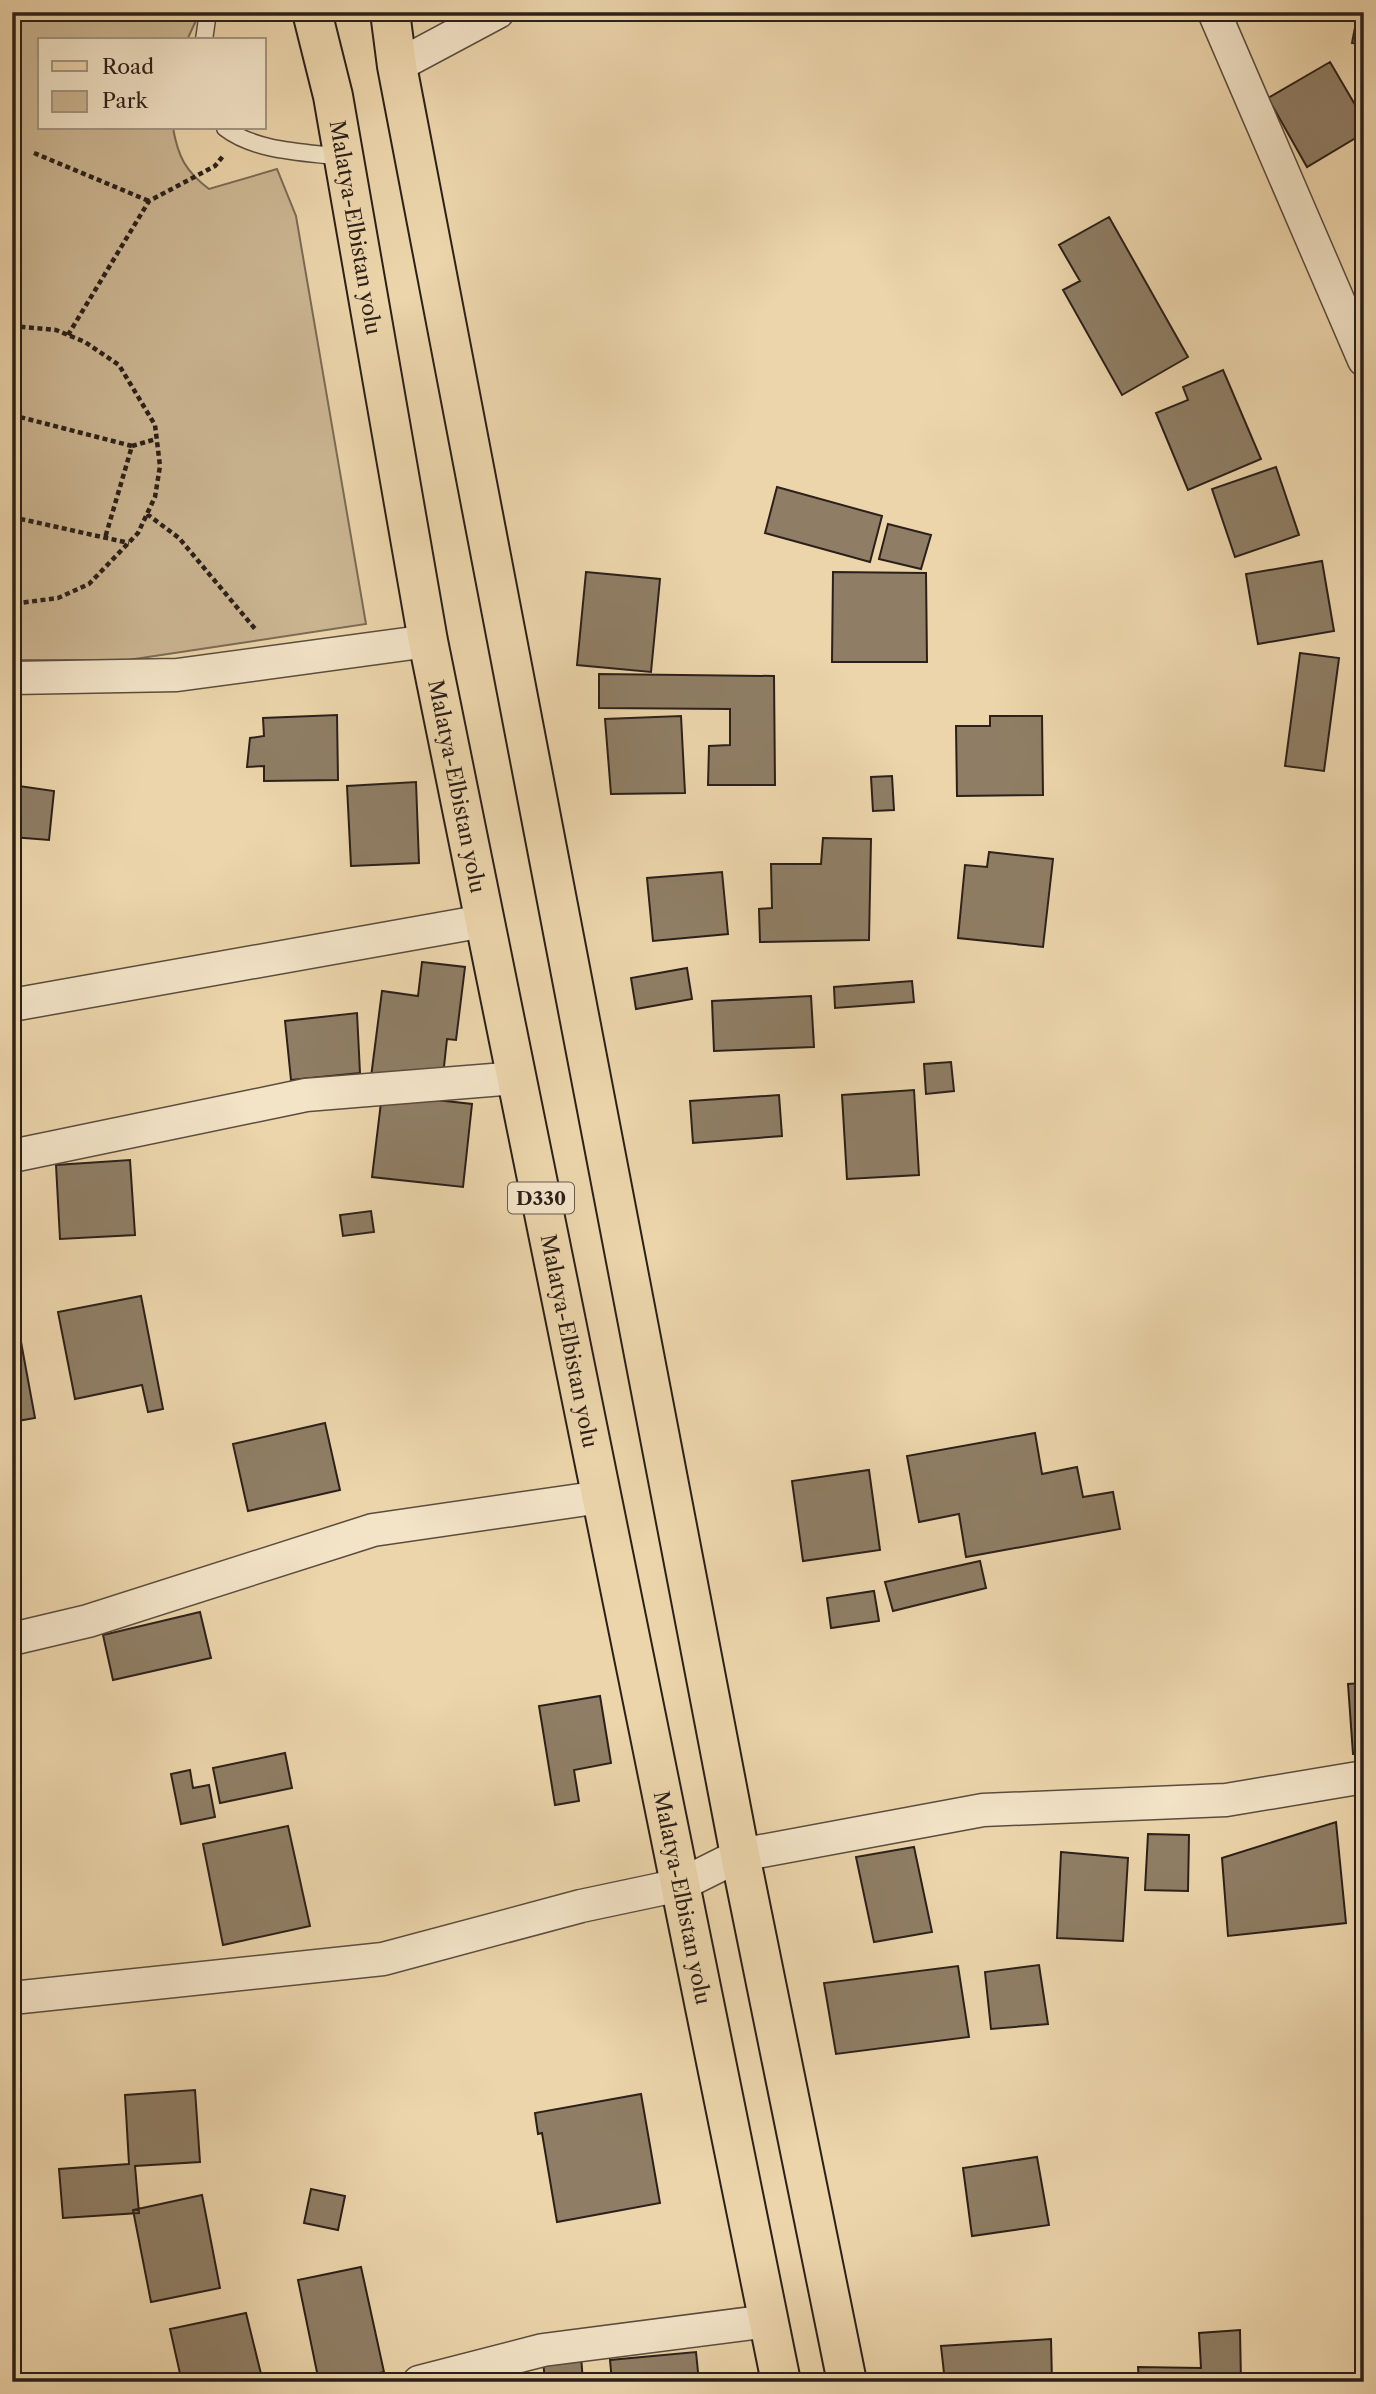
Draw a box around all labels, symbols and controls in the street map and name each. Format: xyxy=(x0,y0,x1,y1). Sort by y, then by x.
legend xyxy=(38,38,266,130)
text: Road xyxy=(102,54,154,79)
text: Park xyxy=(102,88,148,113)
street label: Malatya-Elbistan yolu xyxy=(325,118,387,337)
street label: Malatya-Elbistan yolu xyxy=(424,677,491,895)
road number: D330 xyxy=(508,1182,574,1214)
street label: Malatya-Elbistan yolu xyxy=(536,1232,604,1450)
street label: Malatya-Elbistan yolu xyxy=(649,1789,717,2007)

